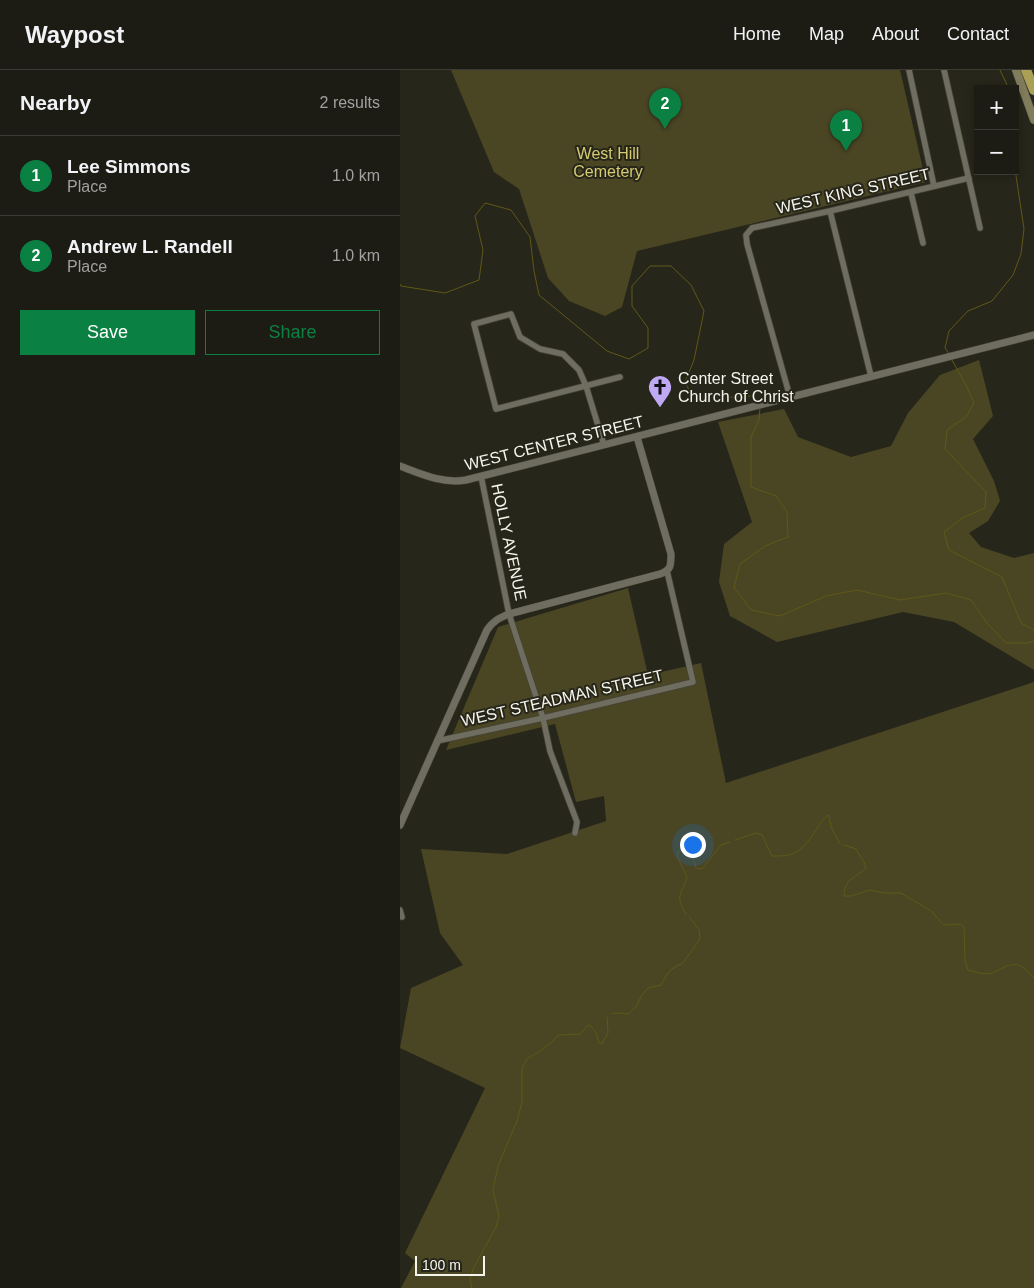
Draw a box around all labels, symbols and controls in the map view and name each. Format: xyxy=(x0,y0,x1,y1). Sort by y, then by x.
text: Waypost xyxy=(25,21,124,48)
text: Home xyxy=(733,24,781,44)
text: Map xyxy=(809,24,844,44)
text: About xyxy=(872,24,919,44)
text: Contact xyxy=(947,24,1009,44)
map controls xyxy=(974,85,1019,175)
button: + xyxy=(974,85,1019,130)
pin: 2 xyxy=(649,88,681,129)
text: Nearby xyxy=(20,91,91,114)
text: 2 results xyxy=(320,94,380,111)
pin: 1 xyxy=(830,110,862,151)
button: − xyxy=(974,130,1019,175)
park label: West Hill Cemetery xyxy=(573,145,643,180)
text: Lee Simmons xyxy=(67,156,191,177)
street label: WEST KING STREET xyxy=(775,165,932,217)
text: 1 xyxy=(32,167,40,184)
text: 1.0 km xyxy=(332,167,380,184)
text: Place xyxy=(67,178,107,195)
text: Andrew L. Randell xyxy=(67,236,233,257)
text: 2 xyxy=(32,247,40,264)
text: 1.0 km xyxy=(332,247,380,264)
text: Place xyxy=(67,258,107,275)
button: Save xyxy=(20,310,195,355)
button: Share xyxy=(205,310,380,355)
place label: Center Street Church of Christ xyxy=(678,370,794,405)
church icon: Center Street Church of Christ xyxy=(647,374,673,408)
street label: WEST CENTER STREET xyxy=(463,412,645,473)
street label: HOLLY AVENUE xyxy=(488,482,530,602)
street label: WEST STEADMAN STREET xyxy=(459,666,665,730)
your location xyxy=(680,832,706,858)
scale bar xyxy=(415,1253,485,1276)
text: 100 m xyxy=(422,1257,461,1273)

